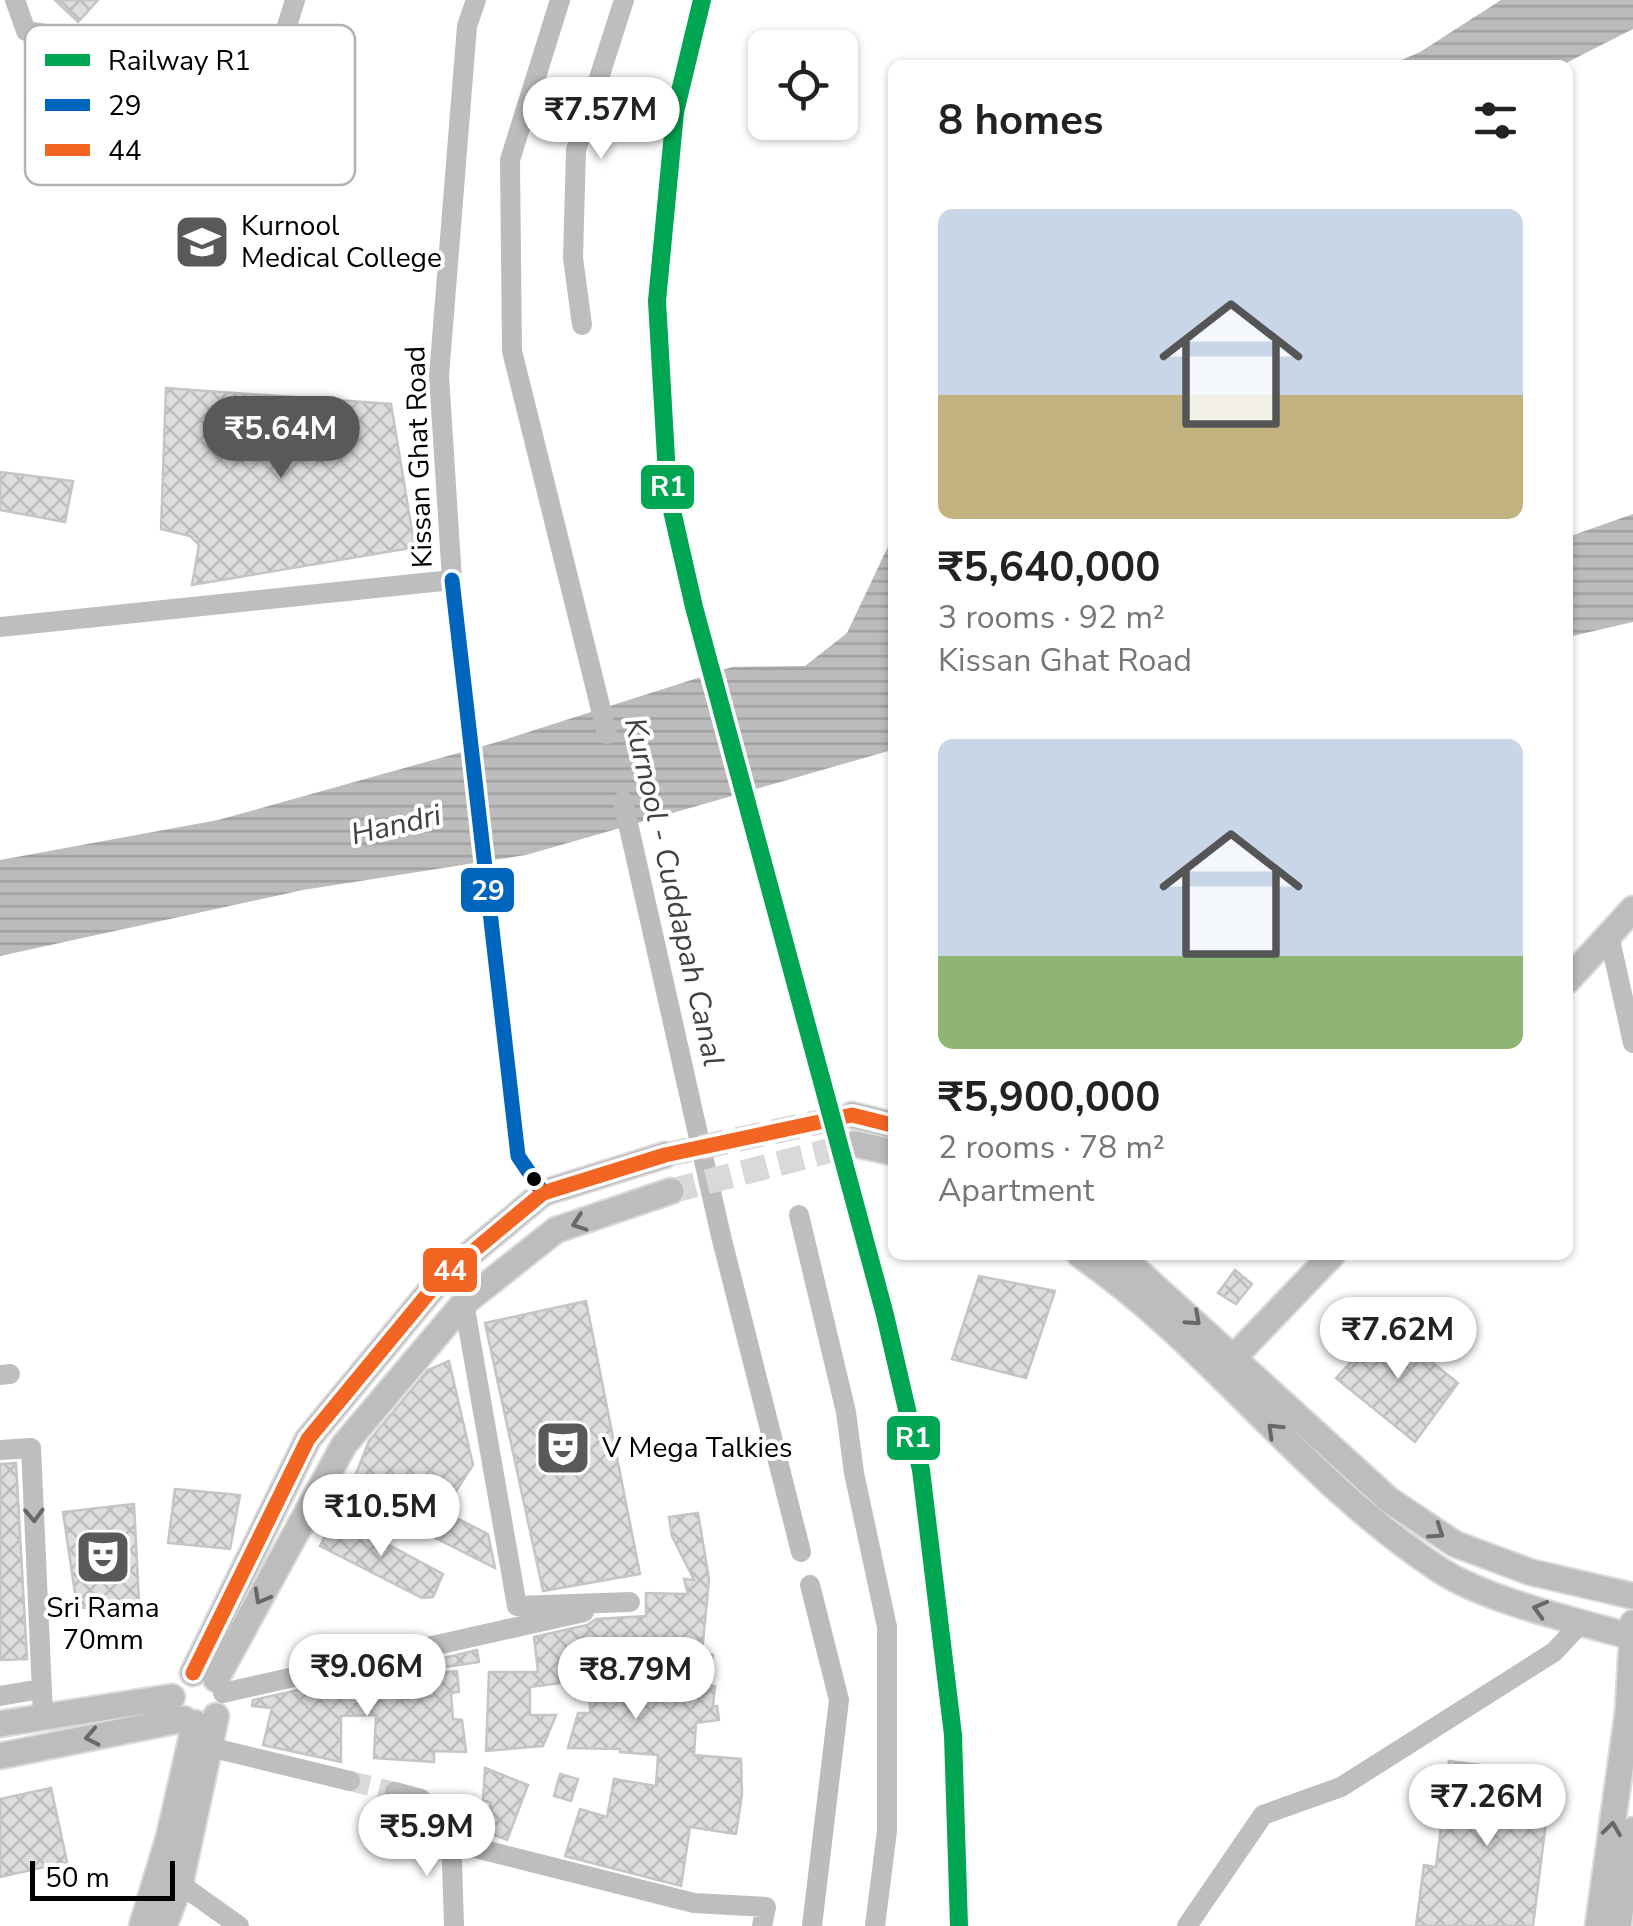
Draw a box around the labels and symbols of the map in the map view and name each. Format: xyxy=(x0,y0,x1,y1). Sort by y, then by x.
legend xyxy=(25,25,355,185)
text: Railway R1 xyxy=(108,42,251,80)
pin: ₹7.57M xyxy=(520,77,682,162)
text: 29 xyxy=(108,87,142,125)
text: 44 xyxy=(108,132,142,170)
place label: Kurnool Medical College xyxy=(241,207,442,277)
school or university icon: Kurnool Medical College xyxy=(172,212,232,272)
street label: Kissan Ghat Road xyxy=(396,345,442,569)
pin: ₹5.64M xyxy=(200,396,362,481)
line badge: R1 xyxy=(639,463,696,511)
text: R1 xyxy=(650,468,686,506)
water label: Kurnool - Cuddapah Canal xyxy=(614,714,734,1070)
water label: Handri xyxy=(347,795,446,855)
line badge: 29 xyxy=(459,866,516,914)
text: 29 xyxy=(471,872,505,910)
unlabelled marker xyxy=(524,1169,544,1189)
one-way arrow xyxy=(571,1211,588,1231)
line badge: 44 xyxy=(421,1246,479,1294)
text: 44 xyxy=(433,1252,467,1290)
pin: ₹7.62M xyxy=(1317,1297,1479,1382)
one-way arrow xyxy=(1182,1307,1201,1325)
line badge: R1 xyxy=(885,1414,942,1462)
theatre icon: V Mega Talkies xyxy=(533,1418,593,1478)
text: R1 xyxy=(895,1419,931,1457)
one-way arrow xyxy=(1267,1424,1285,1442)
place label: V Mega Talkies xyxy=(601,1429,792,1467)
pin: ₹10.5M xyxy=(300,1474,462,1559)
one-way arrow xyxy=(23,1507,44,1523)
one-way arrow xyxy=(1427,1520,1445,1539)
theatre icon: Sri Rama 70mm xyxy=(73,1527,133,1587)
one-way arrow xyxy=(254,1586,273,1604)
place label: Sri Rama 70mm xyxy=(46,1589,160,1659)
one-way arrow xyxy=(1532,1600,1549,1621)
pin: ₹9.06M xyxy=(286,1634,448,1719)
pin: ₹8.79M xyxy=(555,1637,717,1722)
one-way arrow xyxy=(84,1726,101,1747)
pin: ₹7.26M xyxy=(1406,1764,1568,1849)
pin: ₹5.9M xyxy=(357,1794,497,1879)
one-way arrow xyxy=(1600,1821,1621,1838)
scale bar xyxy=(30,1856,175,1900)

